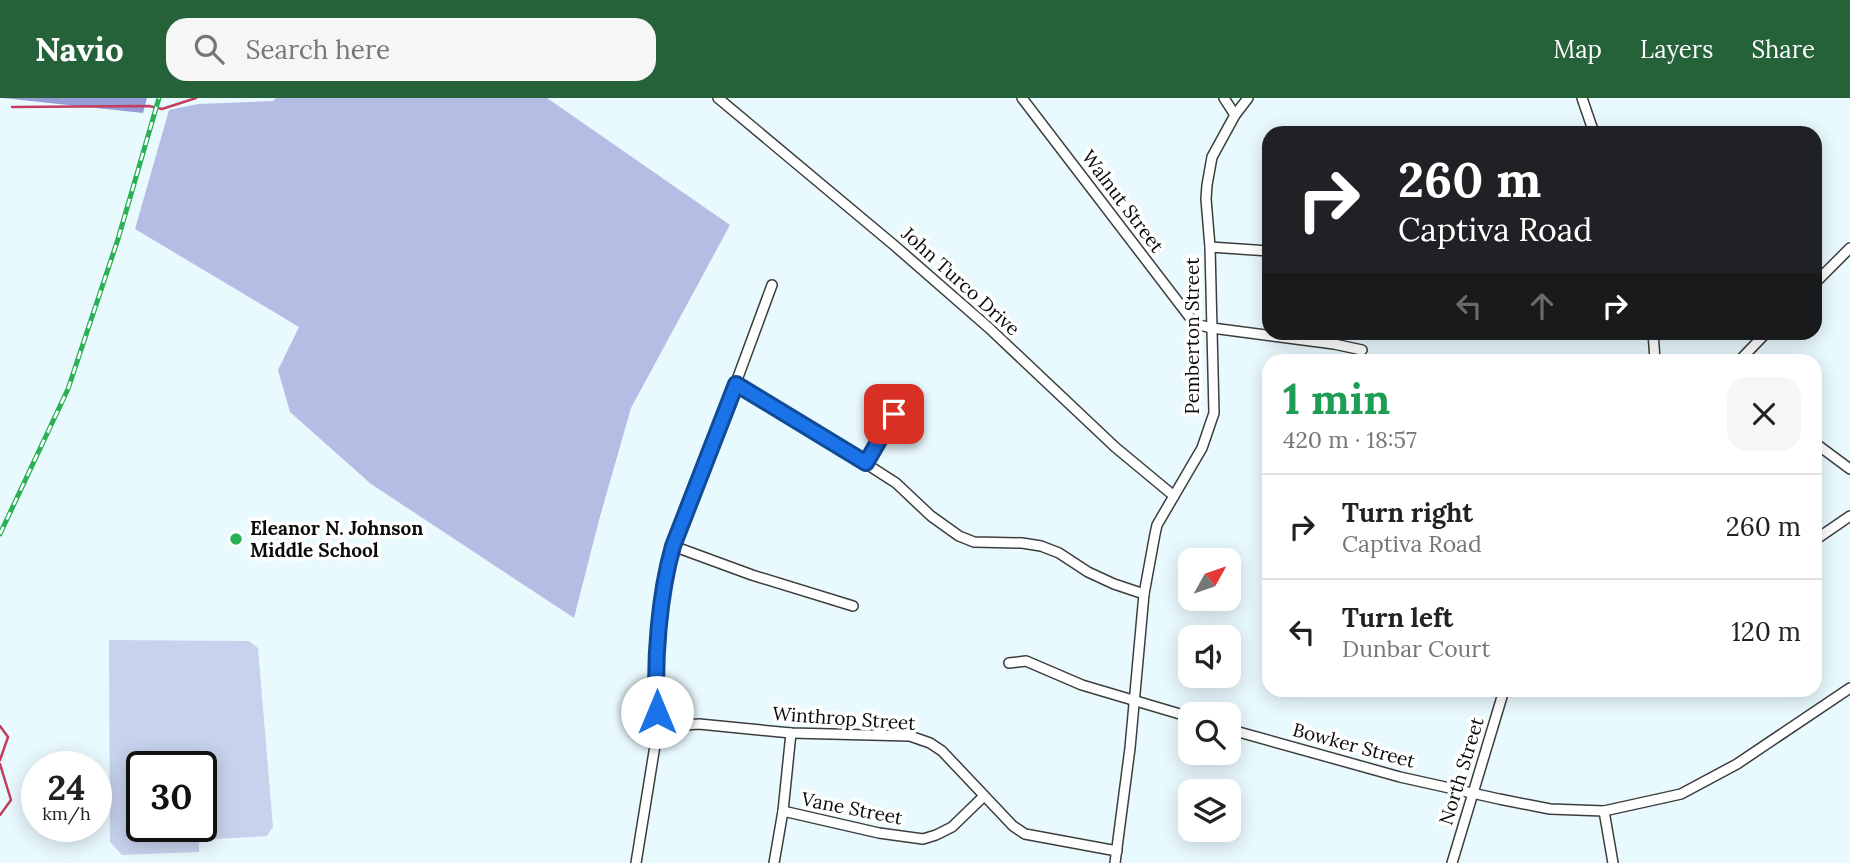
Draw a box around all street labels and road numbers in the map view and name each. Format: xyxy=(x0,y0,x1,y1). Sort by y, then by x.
street label: Walnut Street xyxy=(1077,145,1170,258)
street label: John Turco Drive xyxy=(896,221,1025,340)
street label: Pemberton Street xyxy=(1180,257,1204,415)
street label: Winthrop Street xyxy=(772,701,917,735)
street label: North Street xyxy=(1433,714,1489,828)
street label: Bowker Street xyxy=(1290,717,1418,773)
street label: Vane Street xyxy=(798,786,905,830)

